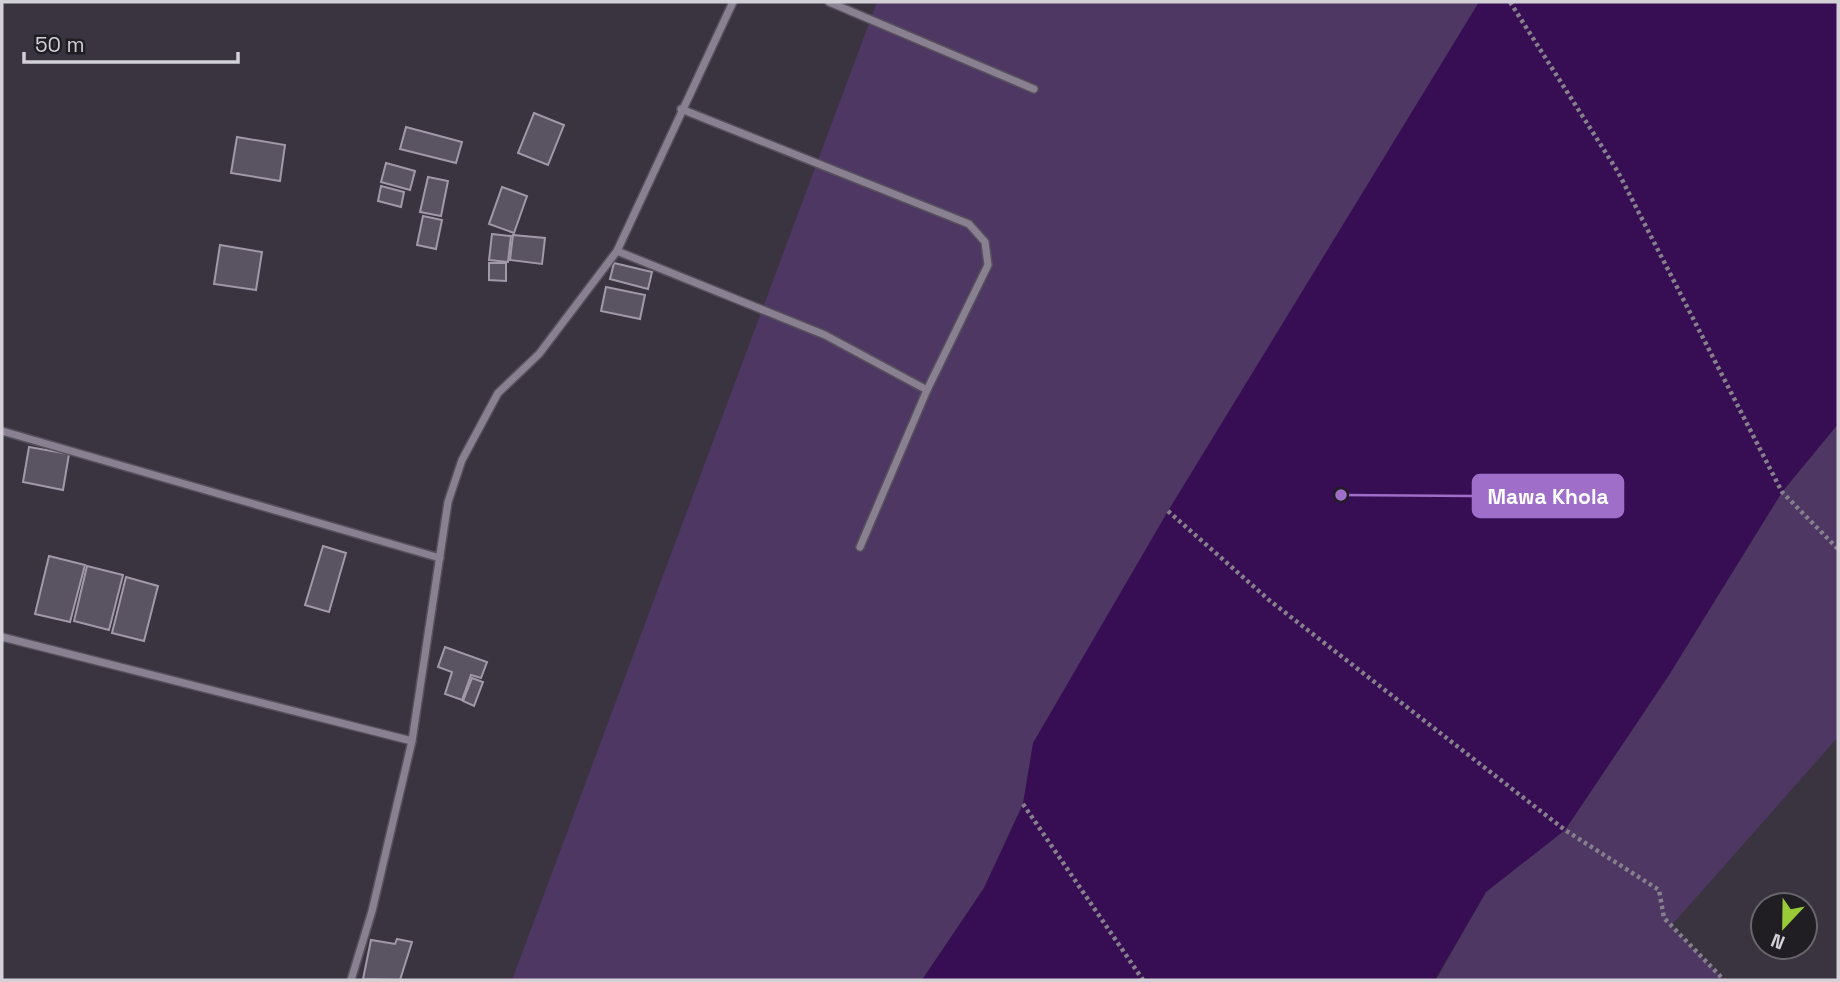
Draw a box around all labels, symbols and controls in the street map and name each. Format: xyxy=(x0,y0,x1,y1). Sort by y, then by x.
scale bar xyxy=(24,21,238,65)
text: 50 m xyxy=(35,31,85,58)
callout: Mawa Khola xyxy=(1473,475,1623,517)
text: Mawa Khola xyxy=(1487,483,1609,510)
north arrow xyxy=(1749,891,1819,961)
text: N xyxy=(1767,927,1788,955)

